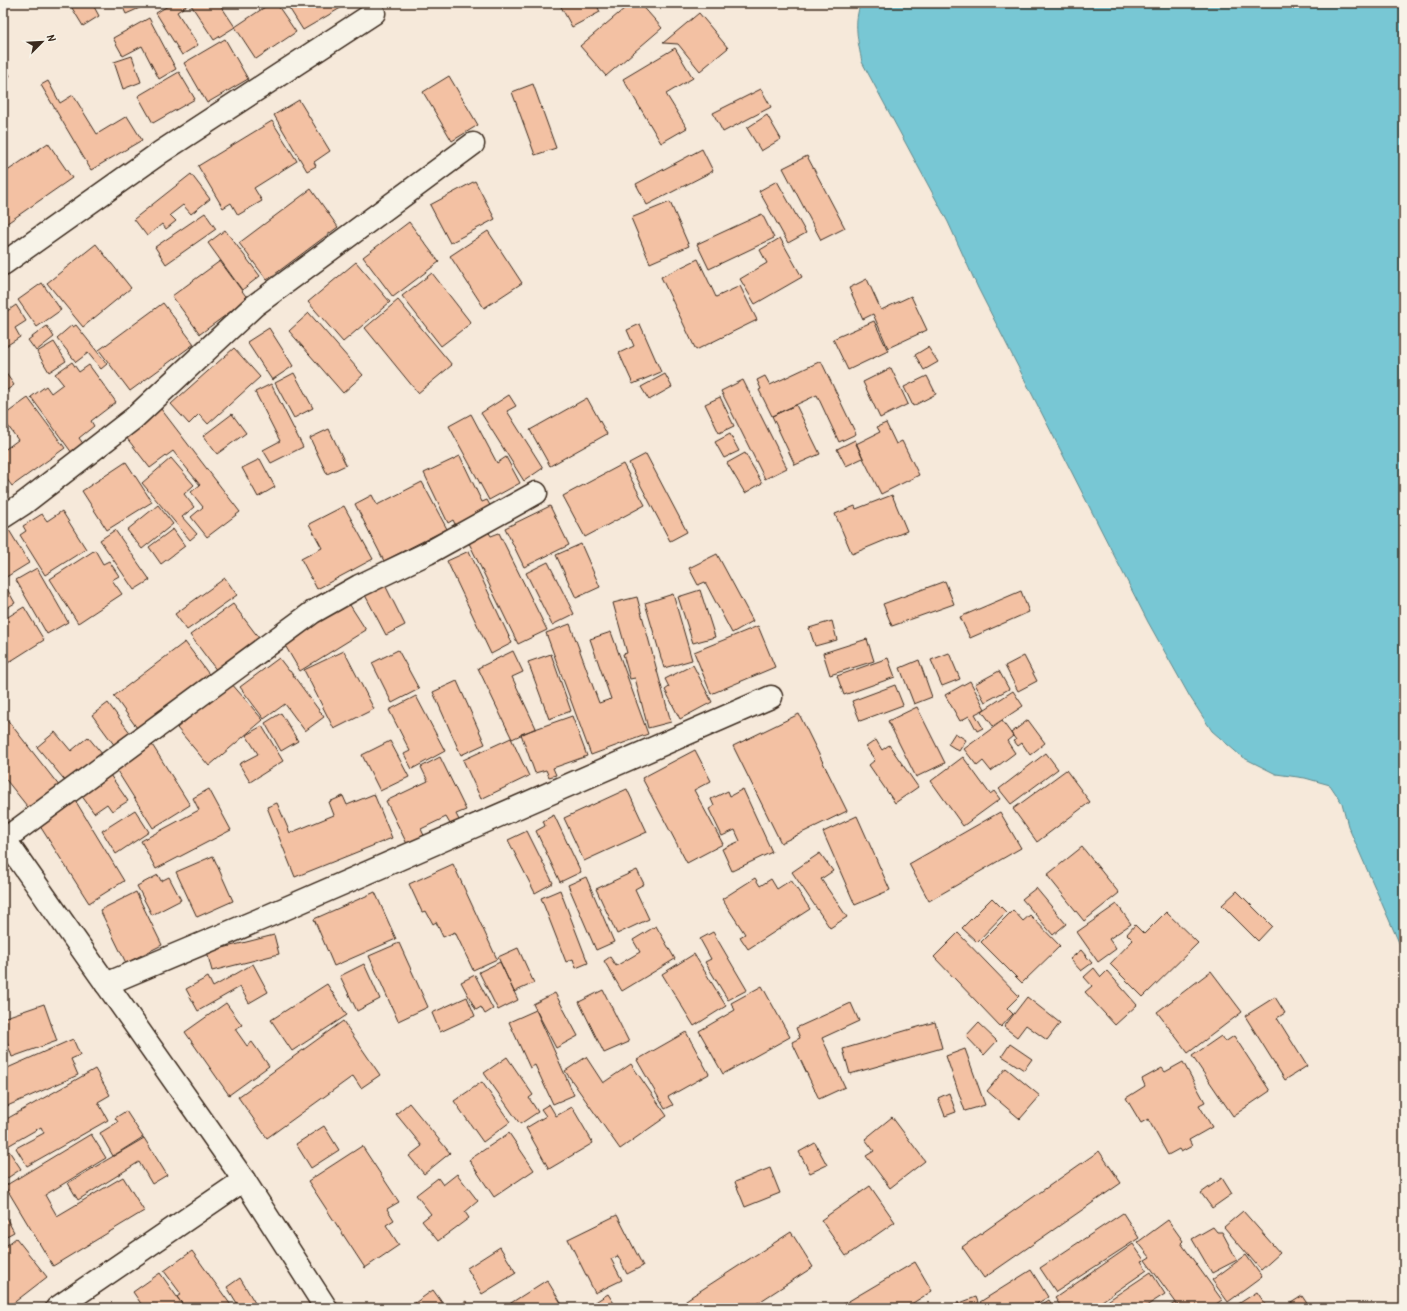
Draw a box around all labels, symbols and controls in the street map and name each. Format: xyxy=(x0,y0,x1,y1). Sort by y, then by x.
north arrow xyxy=(22,22,62,62)
text: N xyxy=(41,32,60,45)

